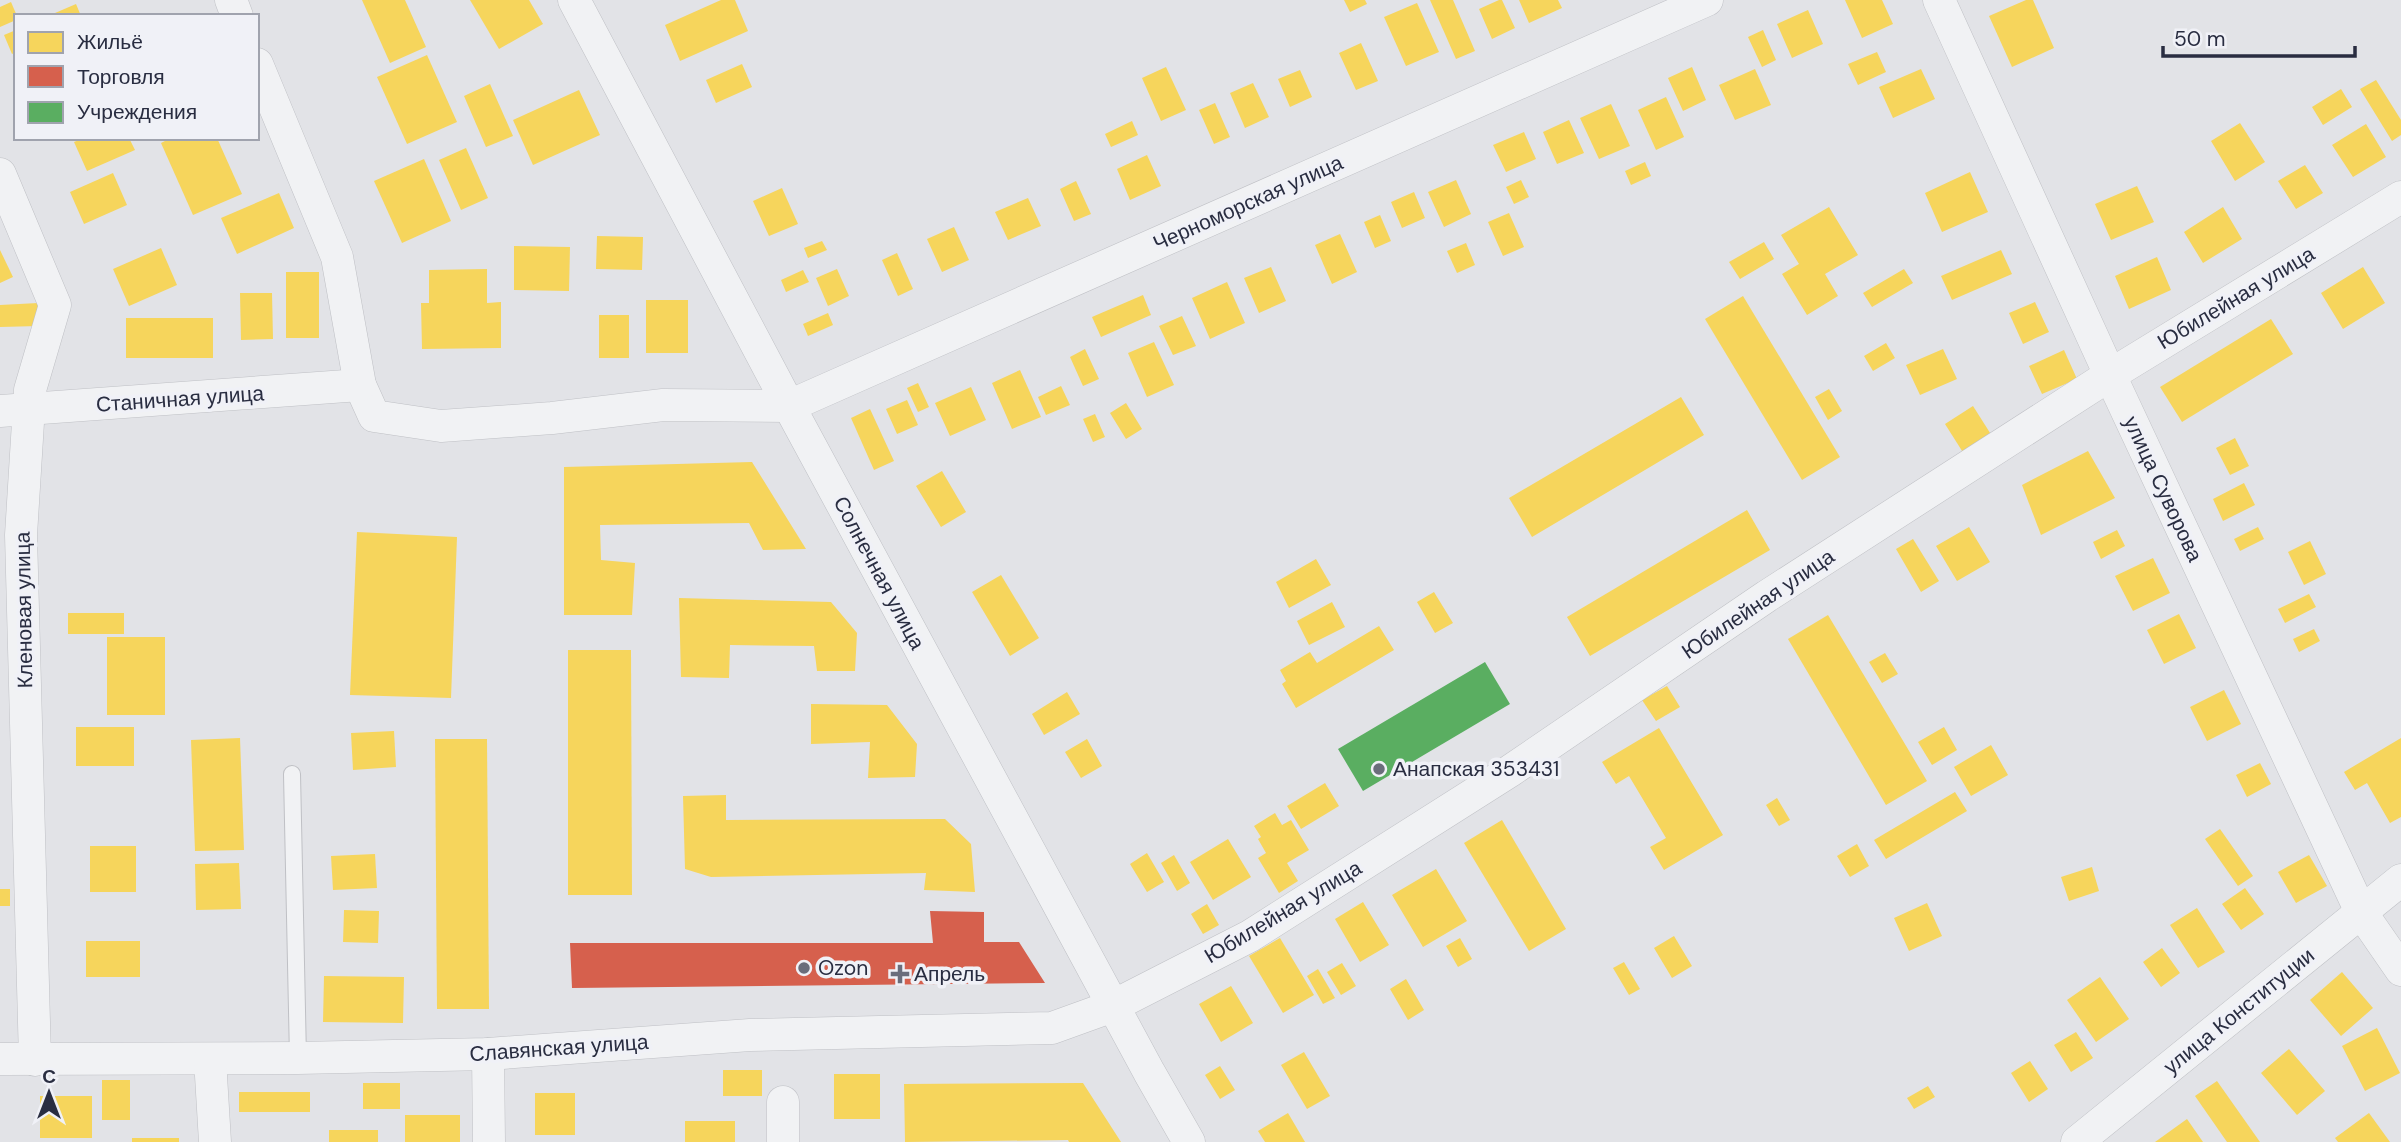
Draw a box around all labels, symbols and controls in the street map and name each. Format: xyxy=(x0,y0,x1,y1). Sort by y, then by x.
legend xyxy=(14,14,259,140)
scale bar xyxy=(2163,14,2356,58)
text: 50 m xyxy=(2174,25,2225,53)
text: Жильё xyxy=(77,28,143,56)
text: Торговля xyxy=(77,63,165,91)
text: Учреждения xyxy=(77,98,197,126)
street label: Черноморская улица xyxy=(1149,148,1348,257)
street label: Юбилейная улица xyxy=(2152,240,2320,356)
street label: Станичная улица xyxy=(95,379,265,419)
street label: улица Суворова xyxy=(2117,412,2209,567)
street label: Солнечная улица xyxy=(827,491,931,655)
street label: Кленовая улица xyxy=(9,531,39,689)
street label: Юбилейная улица xyxy=(1676,542,1840,666)
place label: Анапская 353431 xyxy=(1393,755,1559,783)
marker: Анапская 353431 xyxy=(1371,761,1387,777)
street label: Юбилейная улица xyxy=(1199,854,1367,970)
street label: улица Конституции xyxy=(2158,941,2320,1081)
place label: Ozon xyxy=(818,954,868,982)
marker: Ozon xyxy=(796,960,812,976)
place label: Апрель xyxy=(914,960,985,988)
marker: Апрель xyxy=(892,966,908,982)
street label: Славянская улица xyxy=(468,1028,650,1068)
north arrow xyxy=(14,1058,84,1128)
text: С xyxy=(42,1064,56,1089)

